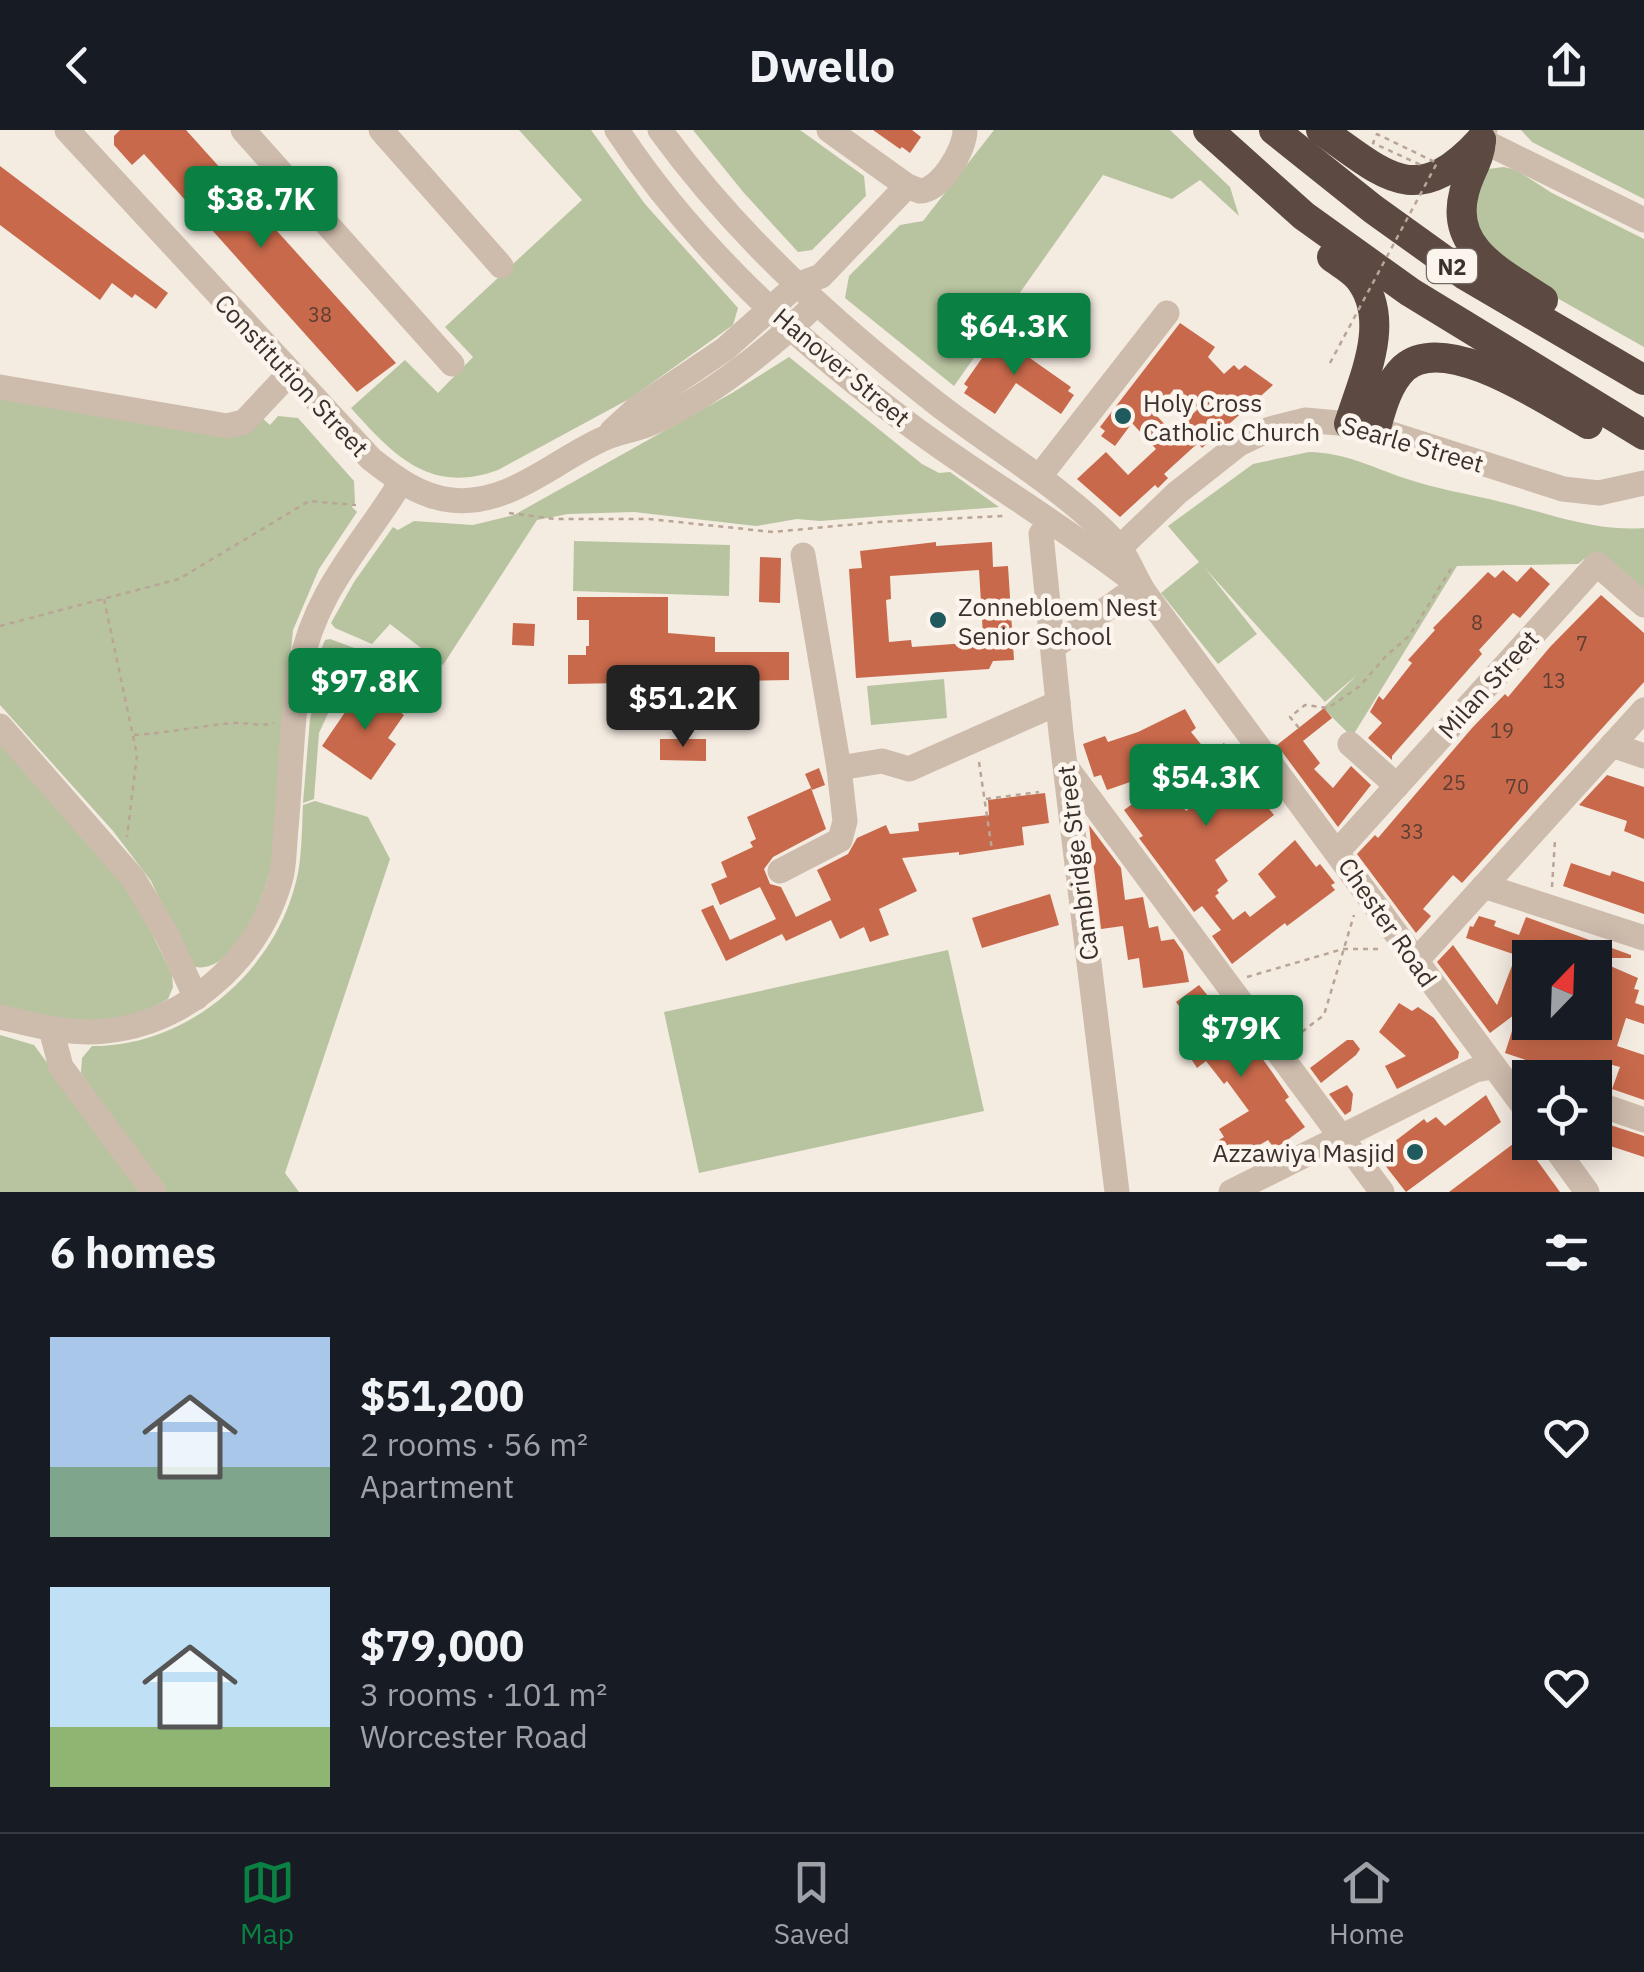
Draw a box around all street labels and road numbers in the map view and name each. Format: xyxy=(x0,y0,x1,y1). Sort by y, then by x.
road number: N2 xyxy=(1427,249,1477,283)
street label: Constitution Street xyxy=(208,286,376,464)
street label: Hanover Street xyxy=(767,300,917,434)
street label: Searle Street xyxy=(1338,408,1488,480)
street label: Milan Street xyxy=(1430,623,1546,745)
street label: Cambridge Street xyxy=(1049,764,1105,962)
street label: Chester Road xyxy=(1331,851,1445,993)

